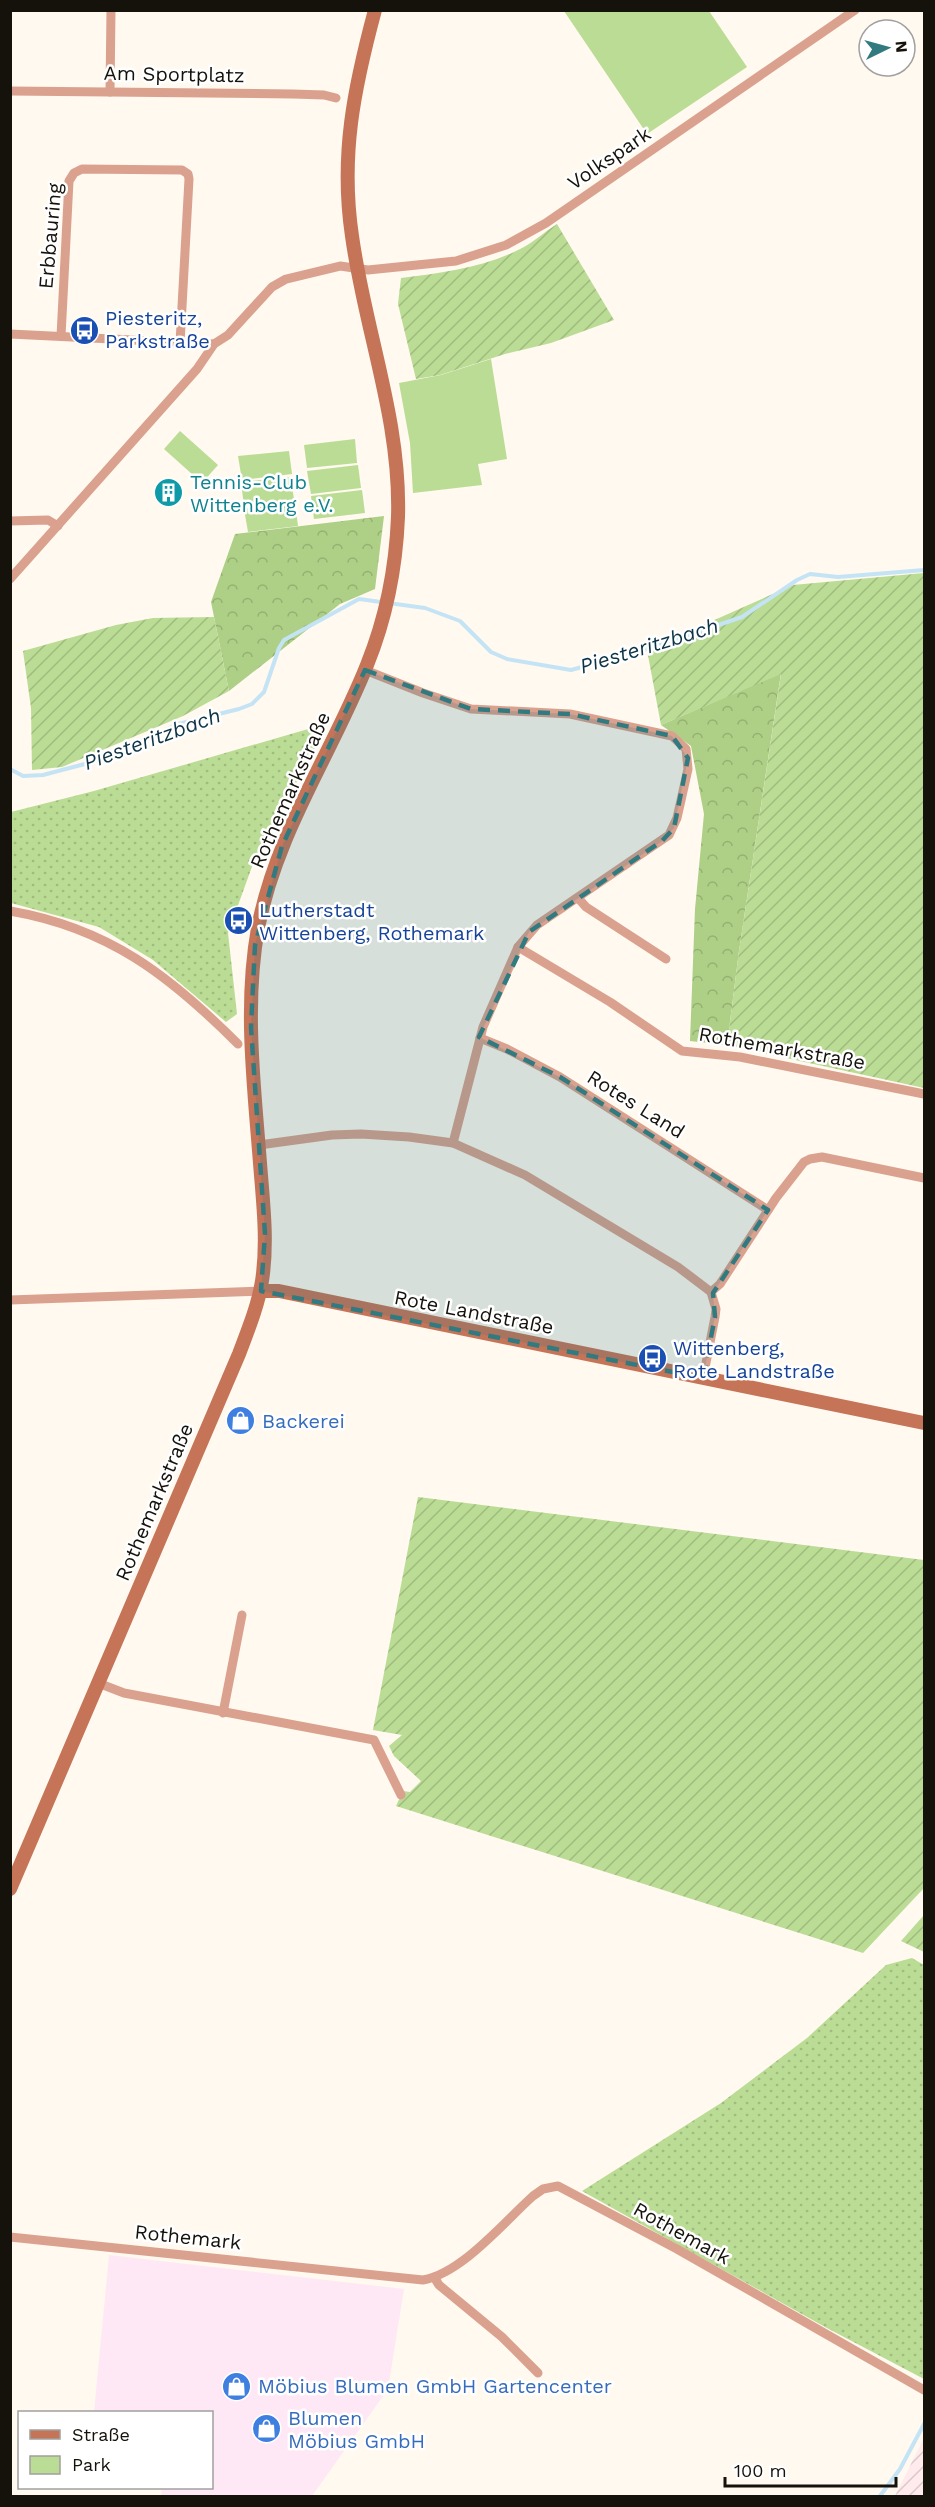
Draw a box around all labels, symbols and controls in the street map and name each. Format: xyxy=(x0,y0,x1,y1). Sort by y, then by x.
north arrow xyxy=(857,18,917,78)
text: N xyxy=(891,40,911,53)
street label: Am Sportplatz xyxy=(103,61,245,87)
street label: Volkspark xyxy=(563,121,655,195)
street label: Erbbauring xyxy=(33,182,67,290)
place label: Piesteritz, Parkstraße xyxy=(105,306,210,353)
bus stop icon: Piesteritz, Parkstraße xyxy=(68,314,100,346)
place label: Tennis-Club Wittenberg e.V. xyxy=(190,470,334,517)
building icon: Tennis-Club Wittenberg e.V. xyxy=(153,477,185,509)
water label: Piesteritzbach xyxy=(576,613,721,679)
water label: Piesteritzbach xyxy=(80,702,224,775)
street label: Rothemarkstraße xyxy=(245,708,335,872)
place label: Lutherstadt Wittenberg, Rothemark xyxy=(259,898,484,945)
bus stop icon: Lutherstadt Wittenberg, Rothemark xyxy=(222,905,254,937)
street label: Rothemarkstraße xyxy=(697,1022,867,1074)
street label: Rotes Land xyxy=(583,1065,689,1143)
street label: Rote Landstraße xyxy=(392,1285,556,1339)
place label: Wittenberg, Rote Landstraße xyxy=(673,1336,835,1383)
bus stop icon: Wittenberg, Rote Landstraße xyxy=(636,1343,668,1375)
shop icon: Backerei xyxy=(225,1405,257,1437)
place label: Backerei xyxy=(262,1409,345,1433)
street label: Rothemarkstraße xyxy=(110,1420,198,1584)
street label: Rothemark xyxy=(629,2197,735,2269)
street label: Rothemark xyxy=(134,2219,242,2255)
shop icon: Möbius Blumen GmbH Gartencenter xyxy=(221,2370,253,2402)
place label: Möbius Blumen GmbH Gartencenter xyxy=(258,2374,612,2398)
place label: Blumen Möbius GmbH xyxy=(288,2406,425,2453)
legend xyxy=(18,2411,213,2489)
shop icon: Blumen Möbius GmbH xyxy=(251,2413,283,2445)
text: Straße xyxy=(72,2424,130,2445)
scale bar xyxy=(725,2450,896,2488)
text: Park xyxy=(72,2454,111,2475)
text: 100 m xyxy=(734,2460,787,2481)

